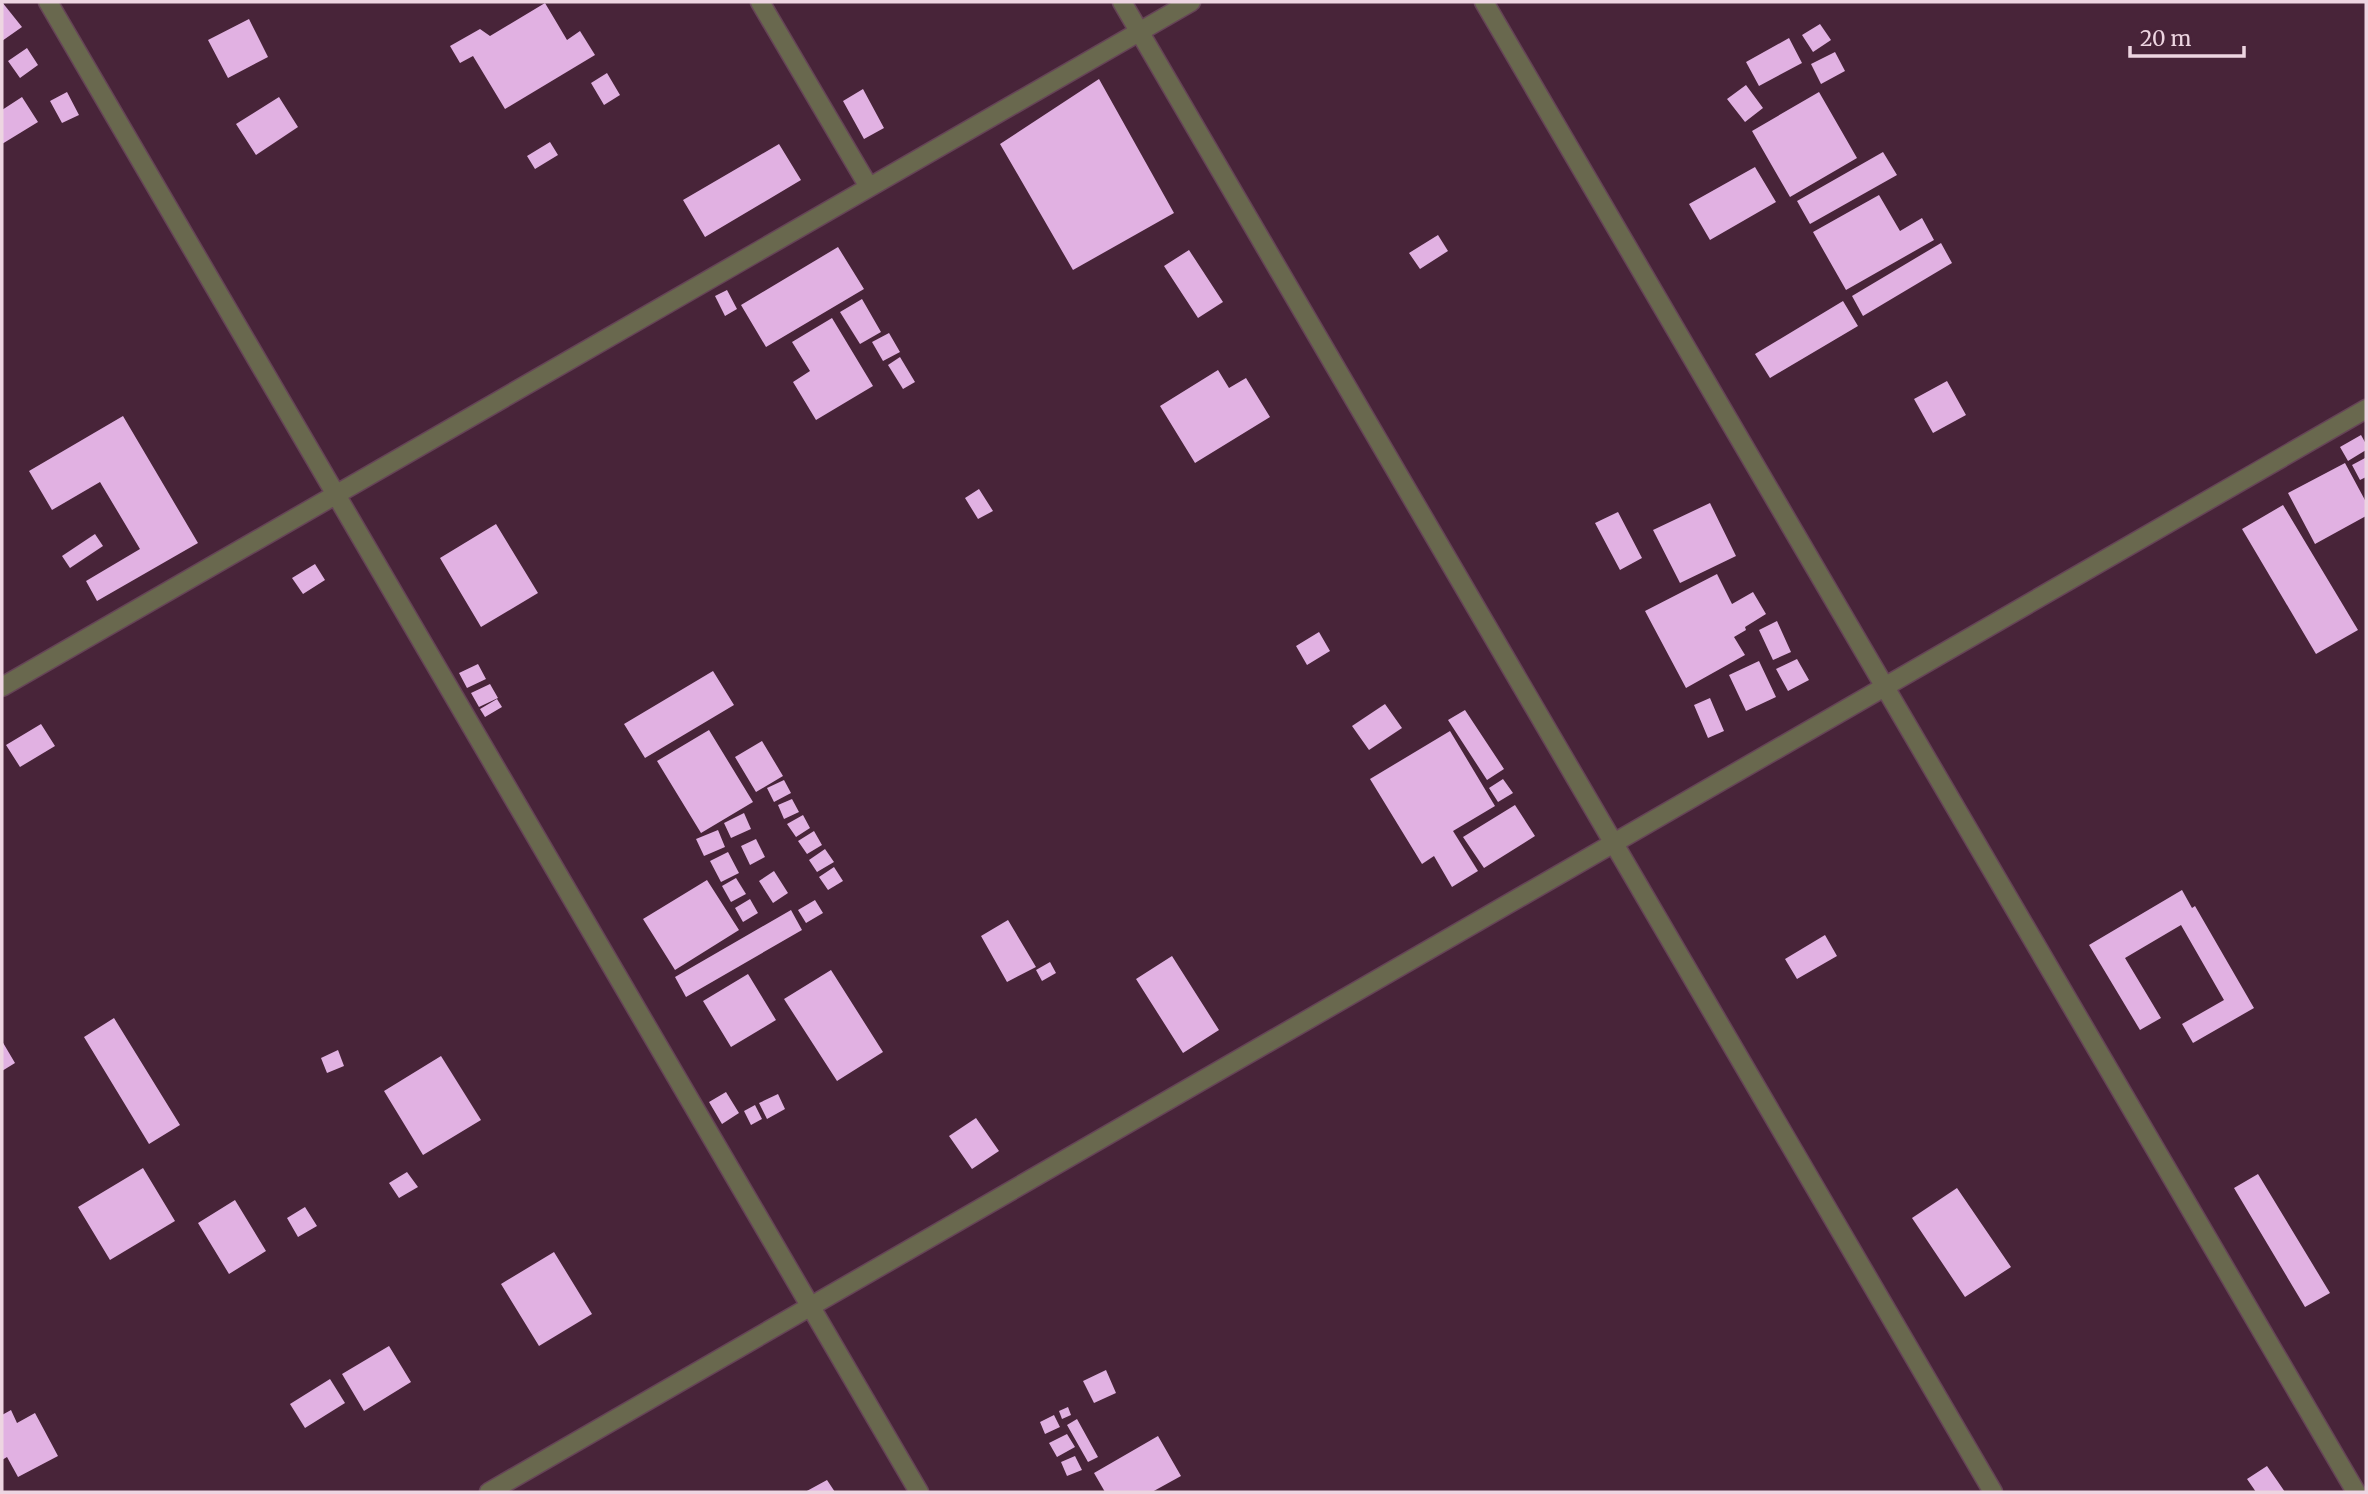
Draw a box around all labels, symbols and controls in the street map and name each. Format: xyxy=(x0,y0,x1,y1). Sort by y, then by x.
scale bar xyxy=(2130,14,2244,58)
text: 20 m xyxy=(2140,25,2192,52)

